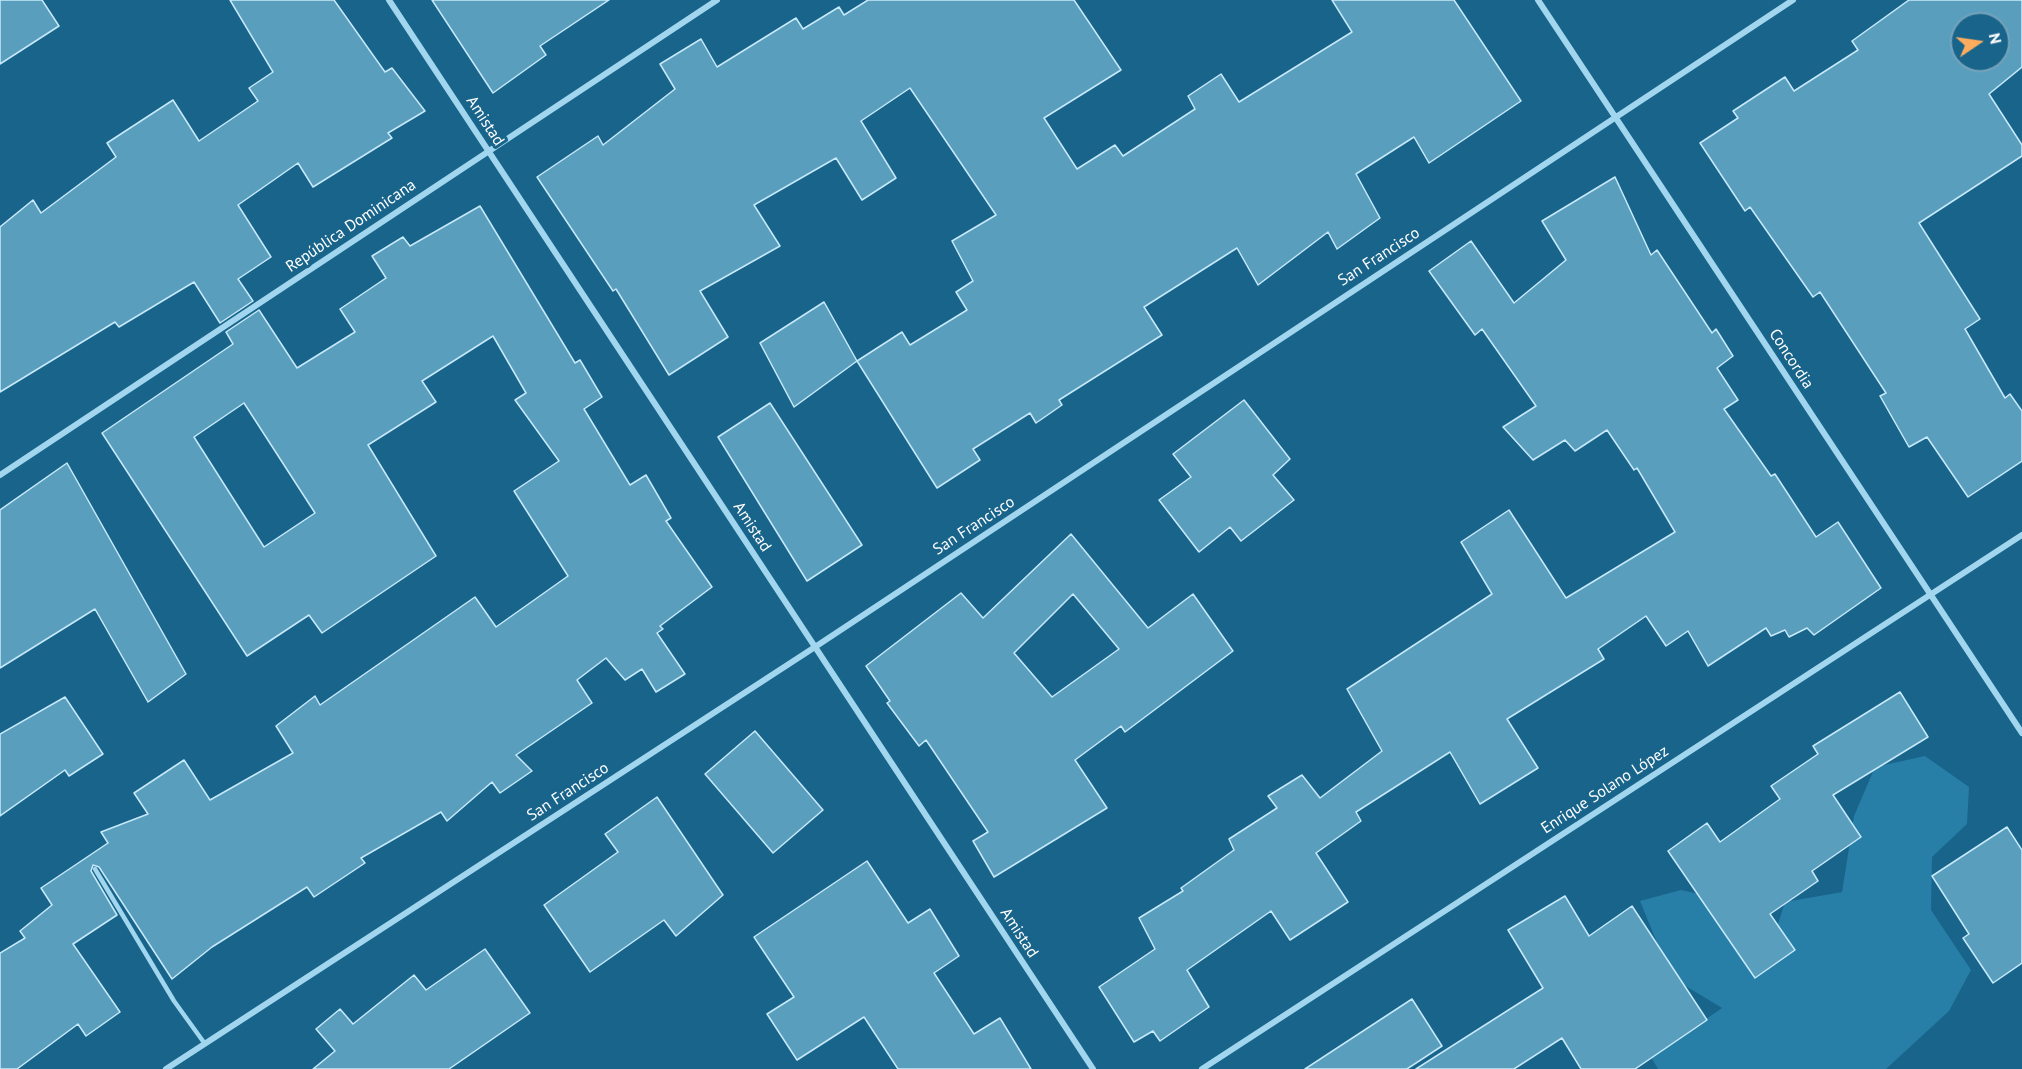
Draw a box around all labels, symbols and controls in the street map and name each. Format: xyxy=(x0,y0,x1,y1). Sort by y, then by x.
north arrow xyxy=(1950,12,2010,72)
text: N xyxy=(1985,31,2007,46)
street label: Amistad xyxy=(462,93,508,149)
street label: República Dominicana xyxy=(282,175,420,277)
street label: San Francisco xyxy=(1335,223,1423,291)
street label: Concordia xyxy=(1765,325,1817,393)
street label: San Francisco xyxy=(930,492,1018,560)
street label: Amistad xyxy=(729,499,775,555)
street label: Enrique Solano López xyxy=(1538,742,1672,838)
street label: San Francisco xyxy=(524,758,612,826)
street label: Amistad xyxy=(996,905,1042,961)

